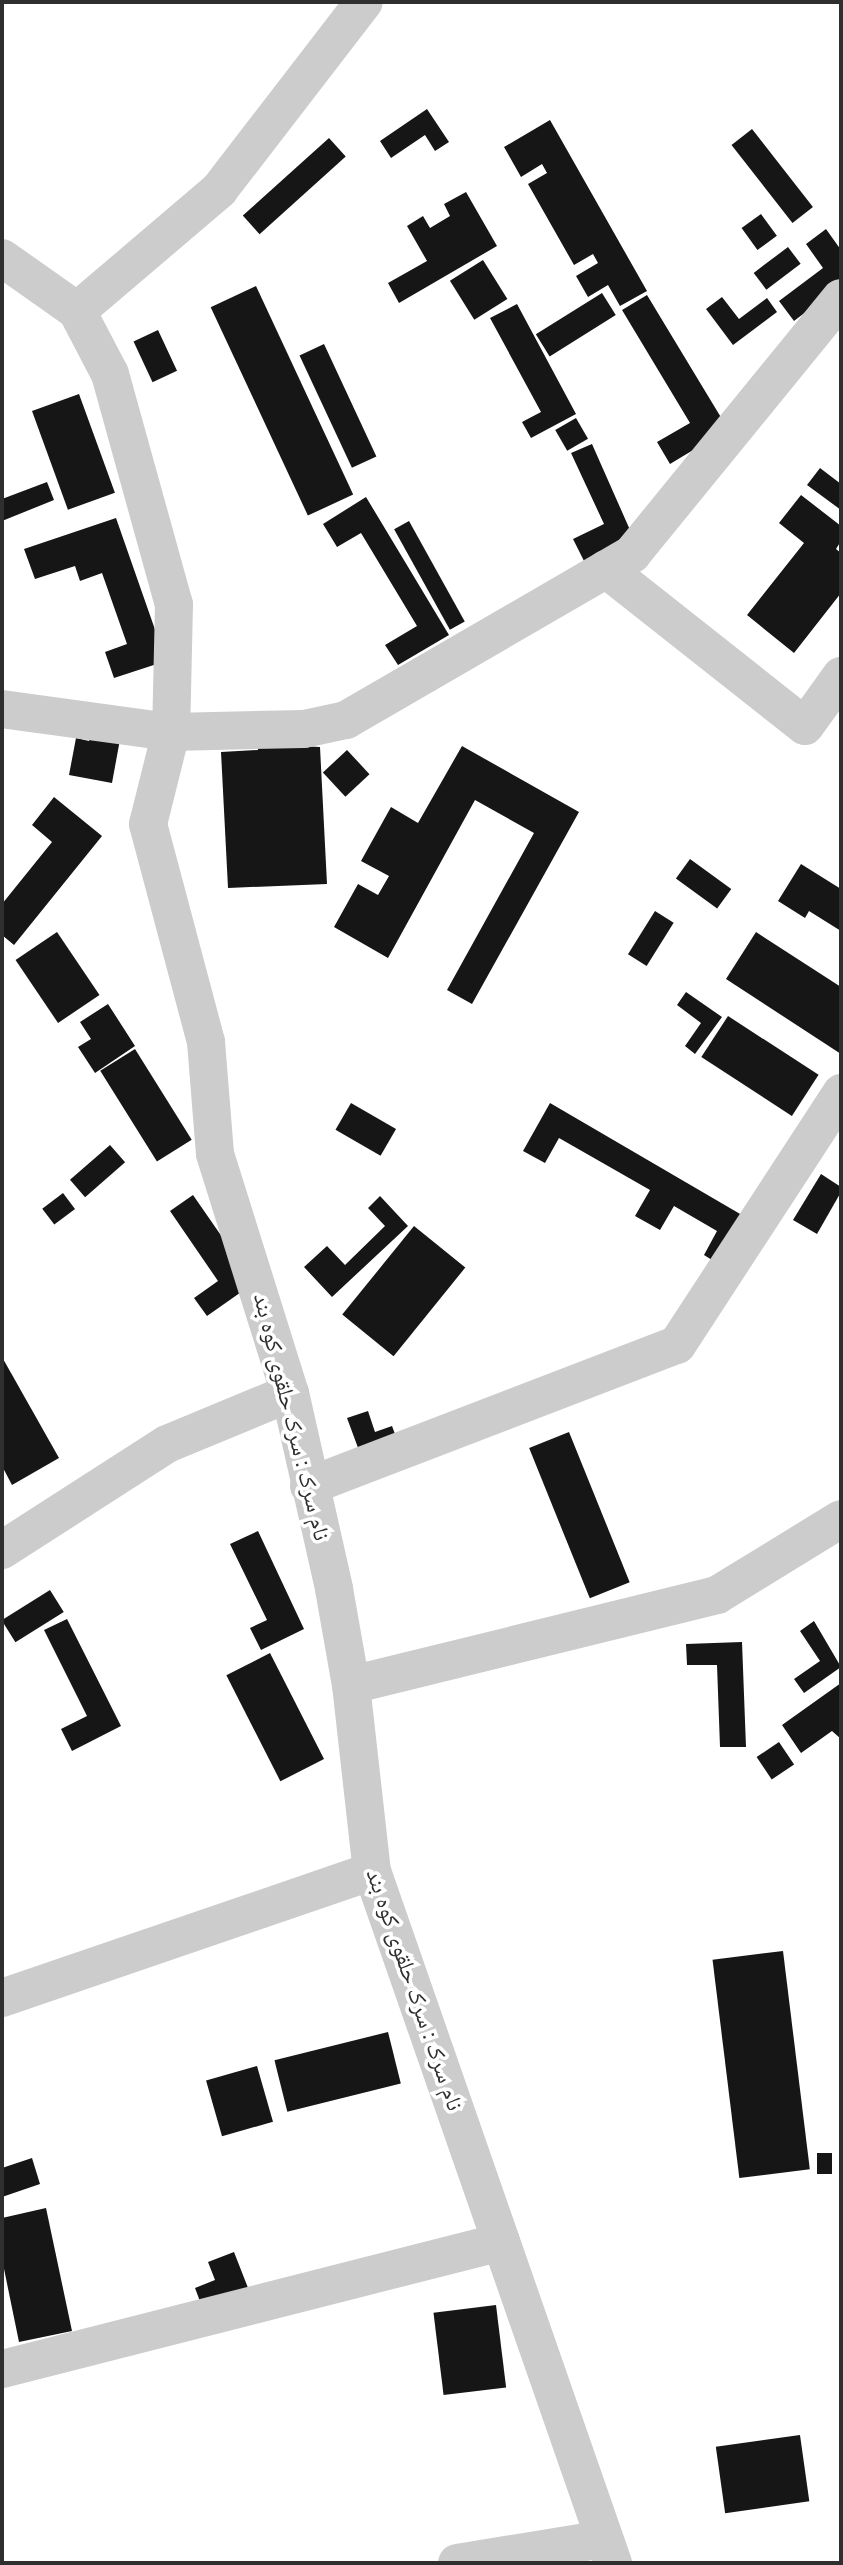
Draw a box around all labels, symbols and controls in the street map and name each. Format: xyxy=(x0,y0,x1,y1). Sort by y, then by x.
street label: نام سرک : سرک حلقوی کوه بند xyxy=(247,1290,335,1544)
street label: نام سرک : سرک حلقوی کوه بند xyxy=(360,1865,468,2115)

